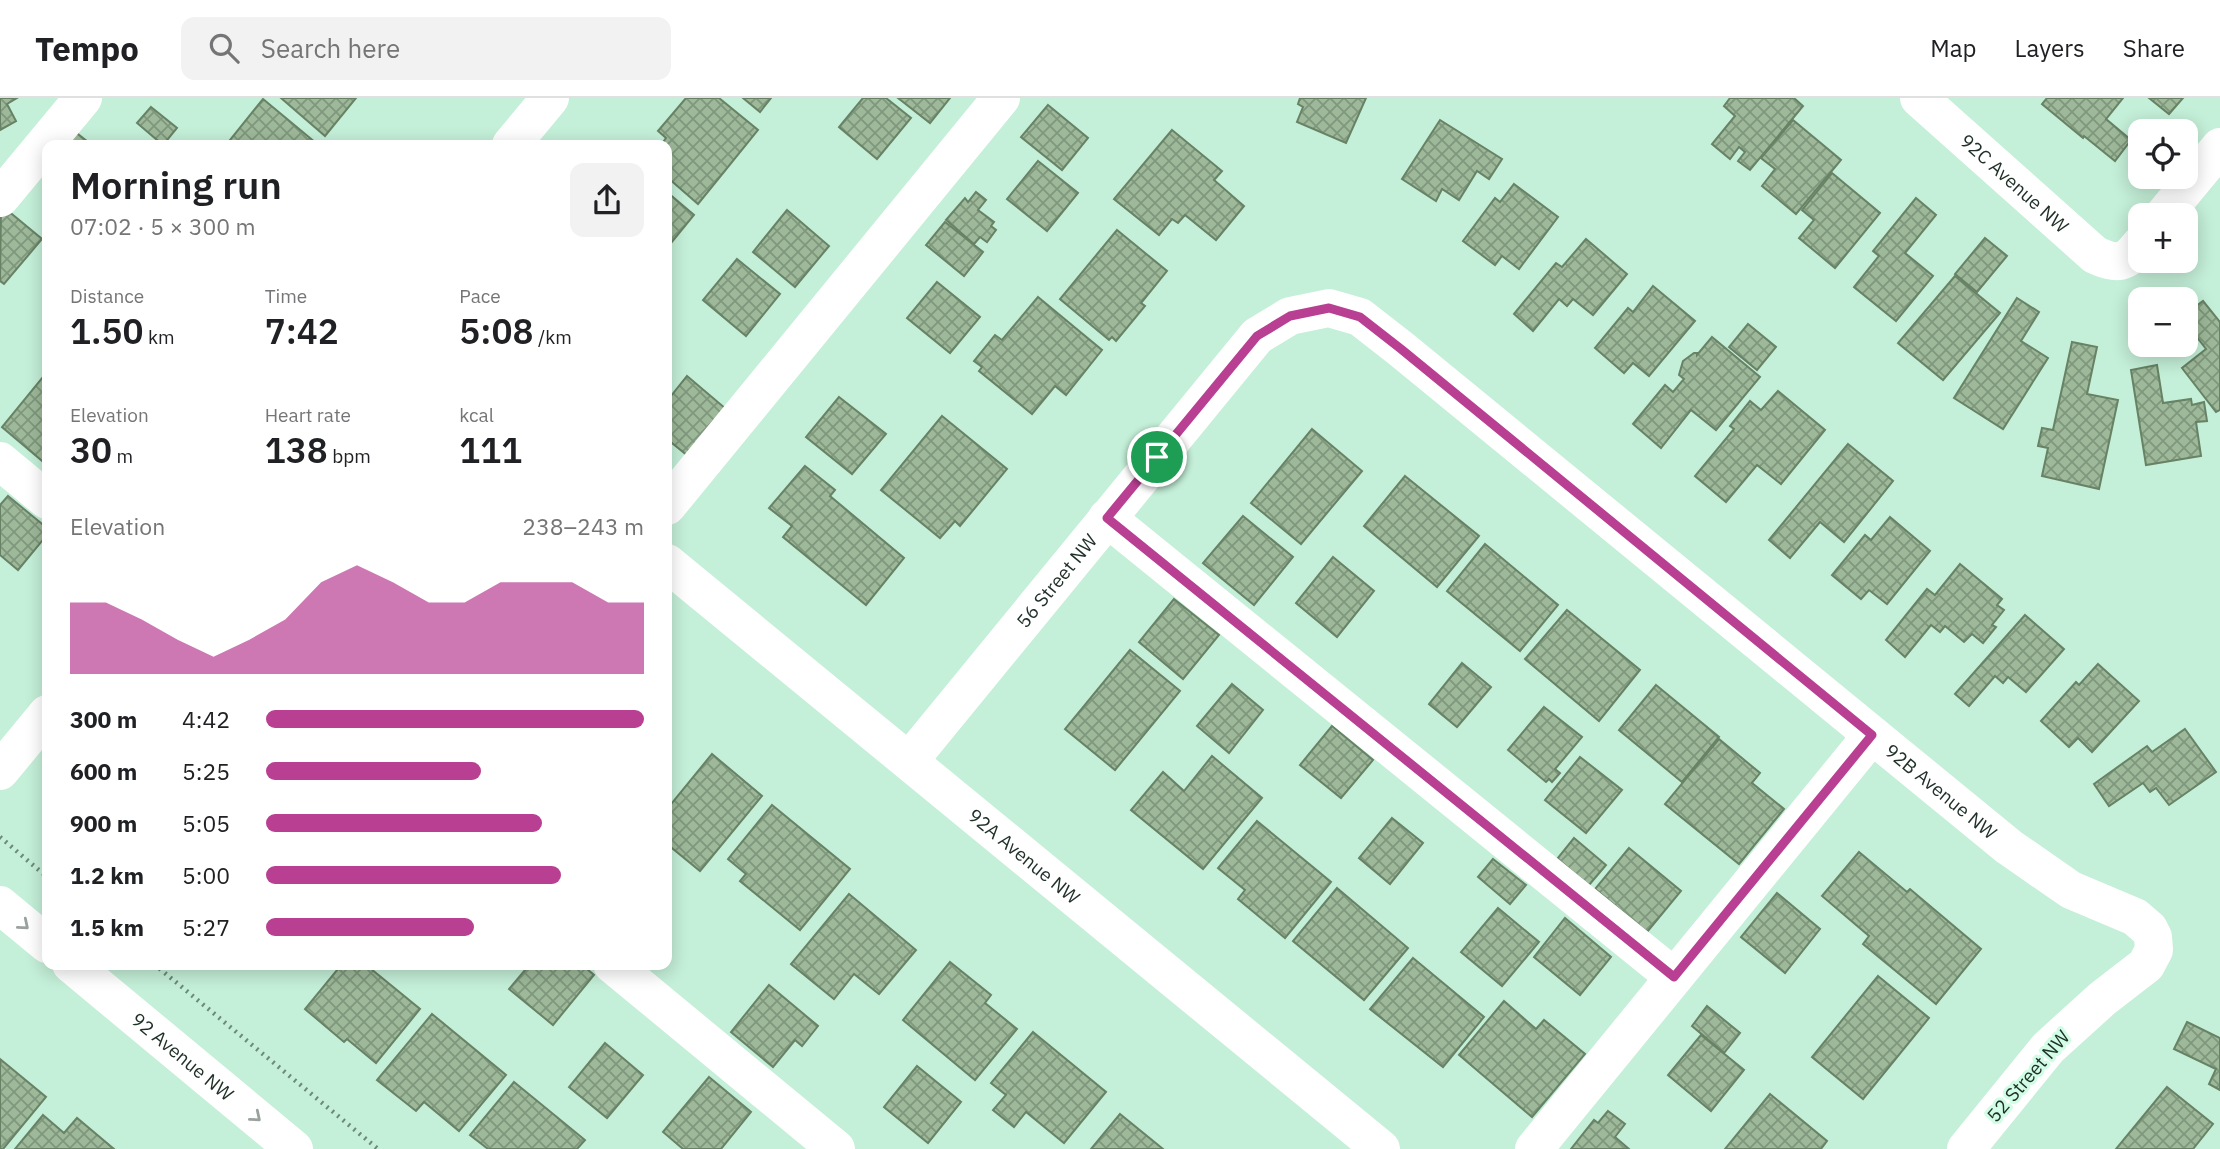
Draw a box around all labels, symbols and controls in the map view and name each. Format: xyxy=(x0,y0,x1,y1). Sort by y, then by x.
search box xyxy=(181,17,671,80)
text: Tempo xyxy=(35,27,139,70)
icon: search xyxy=(205,29,243,67)
text: Search here xyxy=(261,31,400,65)
text: Map xyxy=(1930,32,1977,64)
text: Layers xyxy=(2015,32,2085,64)
text: Share xyxy=(2123,32,2185,64)
map controls xyxy=(2128,119,2198,357)
button: locate xyxy=(2128,119,2198,189)
street label: 92C Avenue NW xyxy=(1955,129,2074,238)
text: Morning run xyxy=(70,160,282,209)
button: share xyxy=(570,163,644,237)
button: + xyxy=(2128,203,2198,273)
text: 07:02 · 5 × 300 m xyxy=(70,211,256,241)
text: Distance xyxy=(70,284,144,308)
text: Time xyxy=(265,284,307,308)
text: Pace xyxy=(459,284,501,308)
button: − xyxy=(2128,287,2198,357)
text: 1.50 xyxy=(70,308,143,354)
text: 7:42 xyxy=(265,308,339,354)
text: 5:08 xyxy=(459,308,534,354)
text: km xyxy=(143,325,175,349)
text: /km xyxy=(534,325,572,349)
text: Elevation xyxy=(70,403,149,427)
text: Heart rate xyxy=(265,403,351,427)
text: kcal xyxy=(459,403,494,427)
text: 30 xyxy=(70,427,112,473)
text: 138 xyxy=(265,427,328,473)
text: 111 xyxy=(459,427,522,473)
pin xyxy=(1127,427,1187,487)
icon: arrive xyxy=(1138,438,1176,476)
text: m xyxy=(112,444,133,468)
text: bpm xyxy=(328,444,371,468)
text: Elevation xyxy=(70,511,165,541)
text: 238–243 m xyxy=(522,511,644,541)
street label: 56 Street NW xyxy=(1011,529,1102,633)
text: 300 m xyxy=(70,704,137,734)
text: 4:42 xyxy=(182,704,230,734)
street label: 92B Avenue NW xyxy=(1880,738,2002,844)
text: 600 m xyxy=(70,756,137,786)
text: 5:25 xyxy=(182,756,230,786)
street label: 92A Avenue NW xyxy=(963,803,1085,909)
text: 900 m xyxy=(70,808,137,838)
text: 5:05 xyxy=(182,808,230,838)
text: 1.2 km xyxy=(70,860,144,890)
text: 5:00 xyxy=(182,860,230,890)
text: 1.5 km xyxy=(70,912,144,942)
text: 5:27 xyxy=(182,912,230,942)
one-way arrow xyxy=(16,916,28,929)
street label: 92 Avenue NW xyxy=(127,1007,239,1106)
street label: 52 Street NW xyxy=(1981,1025,2075,1127)
one-way arrow xyxy=(248,1109,261,1122)

